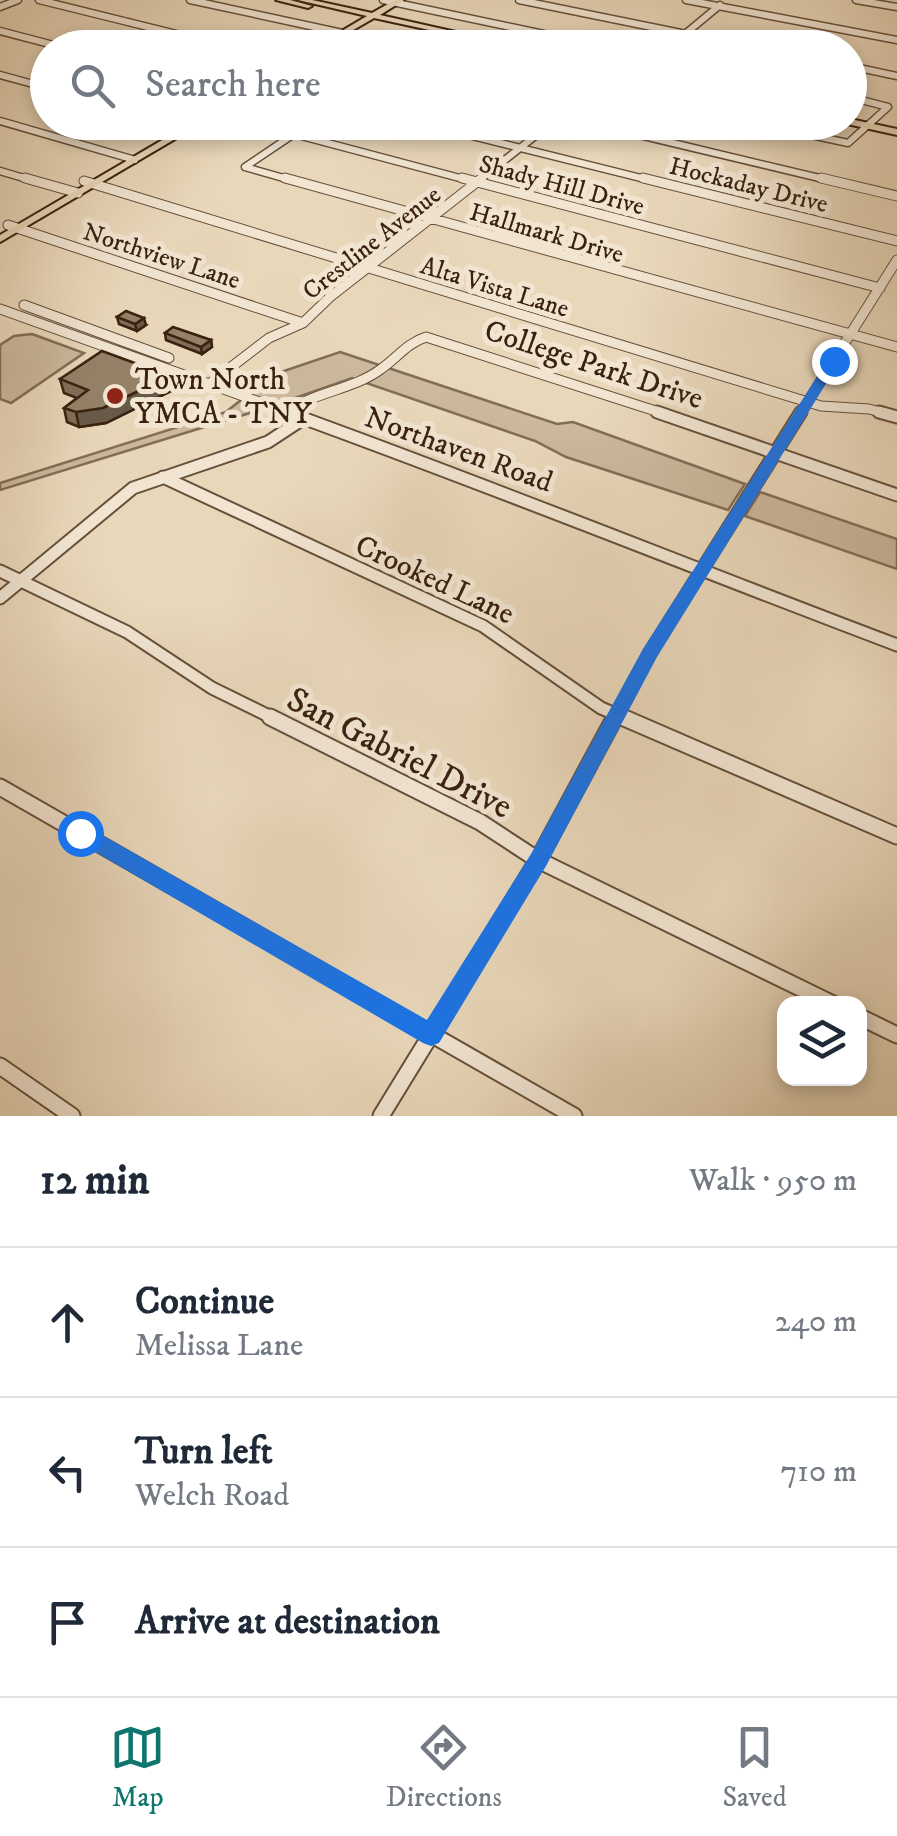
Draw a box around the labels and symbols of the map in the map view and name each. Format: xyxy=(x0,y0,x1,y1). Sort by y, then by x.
street label: Shady Hill Drive xyxy=(476,148,648,222)
street label: Hockaday Drive xyxy=(666,151,831,220)
street label: Crestline Avenue xyxy=(296,179,447,307)
street label: Hallmark Drive xyxy=(466,197,627,270)
street label: Northview Lane xyxy=(79,216,244,296)
street label: Alta Vista Lane xyxy=(417,250,573,325)
street label: College Park Drive xyxy=(480,313,707,418)
route end xyxy=(812,339,858,385)
place label: Town North YMCA - TNY xyxy=(135,362,313,433)
marker: Town North YMCA - TNY xyxy=(104,385,126,407)
street label: Northaven Road xyxy=(359,399,558,502)
street label: Crooked Lane xyxy=(349,527,520,633)
street label: San Gabriel Drive xyxy=(279,678,519,829)
route start xyxy=(58,811,104,857)

